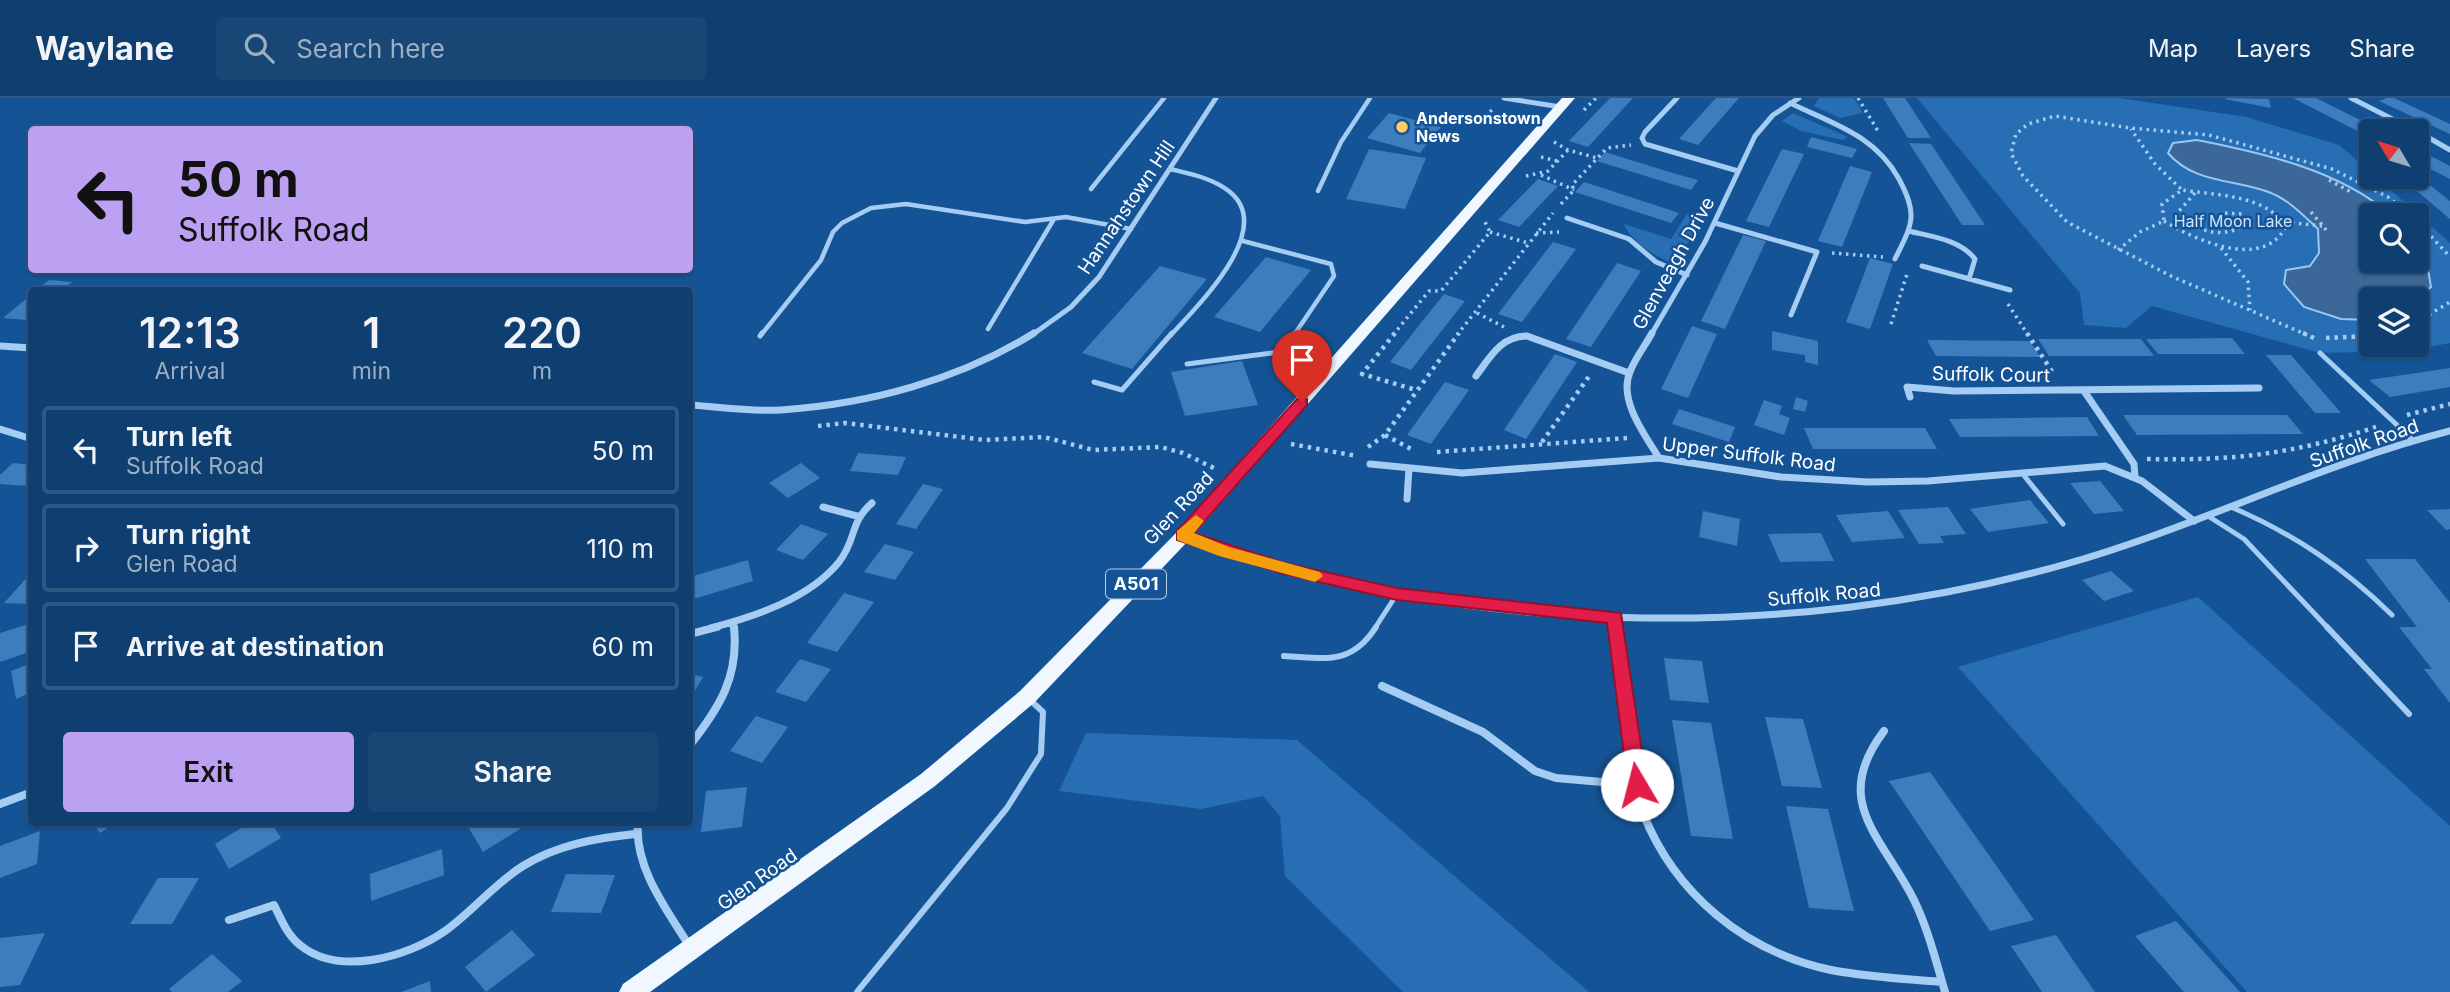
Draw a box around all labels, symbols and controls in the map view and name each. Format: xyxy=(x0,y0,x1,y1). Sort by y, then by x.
search box xyxy=(216,17,706,80)
text: Waylane xyxy=(35,28,174,68)
icon: search xyxy=(240,29,278,67)
text: Search here xyxy=(296,33,445,64)
text: Map xyxy=(2148,34,2198,63)
text: Layers xyxy=(2236,34,2311,63)
text: Share xyxy=(2349,34,2415,63)
place label: Andersonstown News xyxy=(1416,108,1541,146)
marker: Andersonstown News xyxy=(1394,119,1410,135)
north arrow xyxy=(2359,119,2429,189)
map controls xyxy=(2359,119,2429,357)
street label: Hannahstown Hill xyxy=(1073,136,1180,278)
text: 50 m xyxy=(178,150,299,209)
icon: left xyxy=(63,154,154,245)
street label: Glenveagh Drive xyxy=(1627,193,1719,334)
button: search xyxy=(2359,203,2429,273)
text: Suffolk Road xyxy=(178,210,370,249)
park label: Half Moon Lake xyxy=(2174,211,2292,231)
button: layers xyxy=(2359,287,2429,357)
text: 12:13 xyxy=(139,307,241,358)
text: 1 xyxy=(362,307,380,358)
text: 220 xyxy=(502,307,582,358)
pin xyxy=(1272,330,1332,402)
icon: arrive xyxy=(1283,341,1321,379)
text: Arrival xyxy=(154,357,225,385)
text: min xyxy=(352,357,391,385)
text: m xyxy=(532,357,552,385)
street label: Suffolk Court xyxy=(1932,362,2050,387)
street label: Suffolk Road xyxy=(2307,414,2422,473)
text: Turn left xyxy=(126,421,232,452)
icon: left xyxy=(67,431,105,469)
street label: Upper Suffolk Road xyxy=(1661,432,1837,477)
text: 50 m xyxy=(592,435,654,466)
text: Suffolk Road xyxy=(126,452,264,480)
street label: Glen Road xyxy=(1138,467,1218,550)
text: Turn right xyxy=(126,519,251,550)
icon: right xyxy=(67,529,105,567)
text: 110 m xyxy=(586,533,654,564)
text: Glen Road xyxy=(126,550,238,578)
road number: A501 xyxy=(1106,570,1166,598)
street label: Suffolk Road xyxy=(1766,578,1882,611)
icon: arrive xyxy=(67,627,105,665)
text: Arrive at destination xyxy=(126,631,385,662)
text: 60 m xyxy=(591,631,654,662)
button: Exit xyxy=(63,732,354,812)
button: Share xyxy=(368,732,658,812)
position arrow xyxy=(1600,748,1674,822)
street label: Glen Road xyxy=(713,844,802,915)

